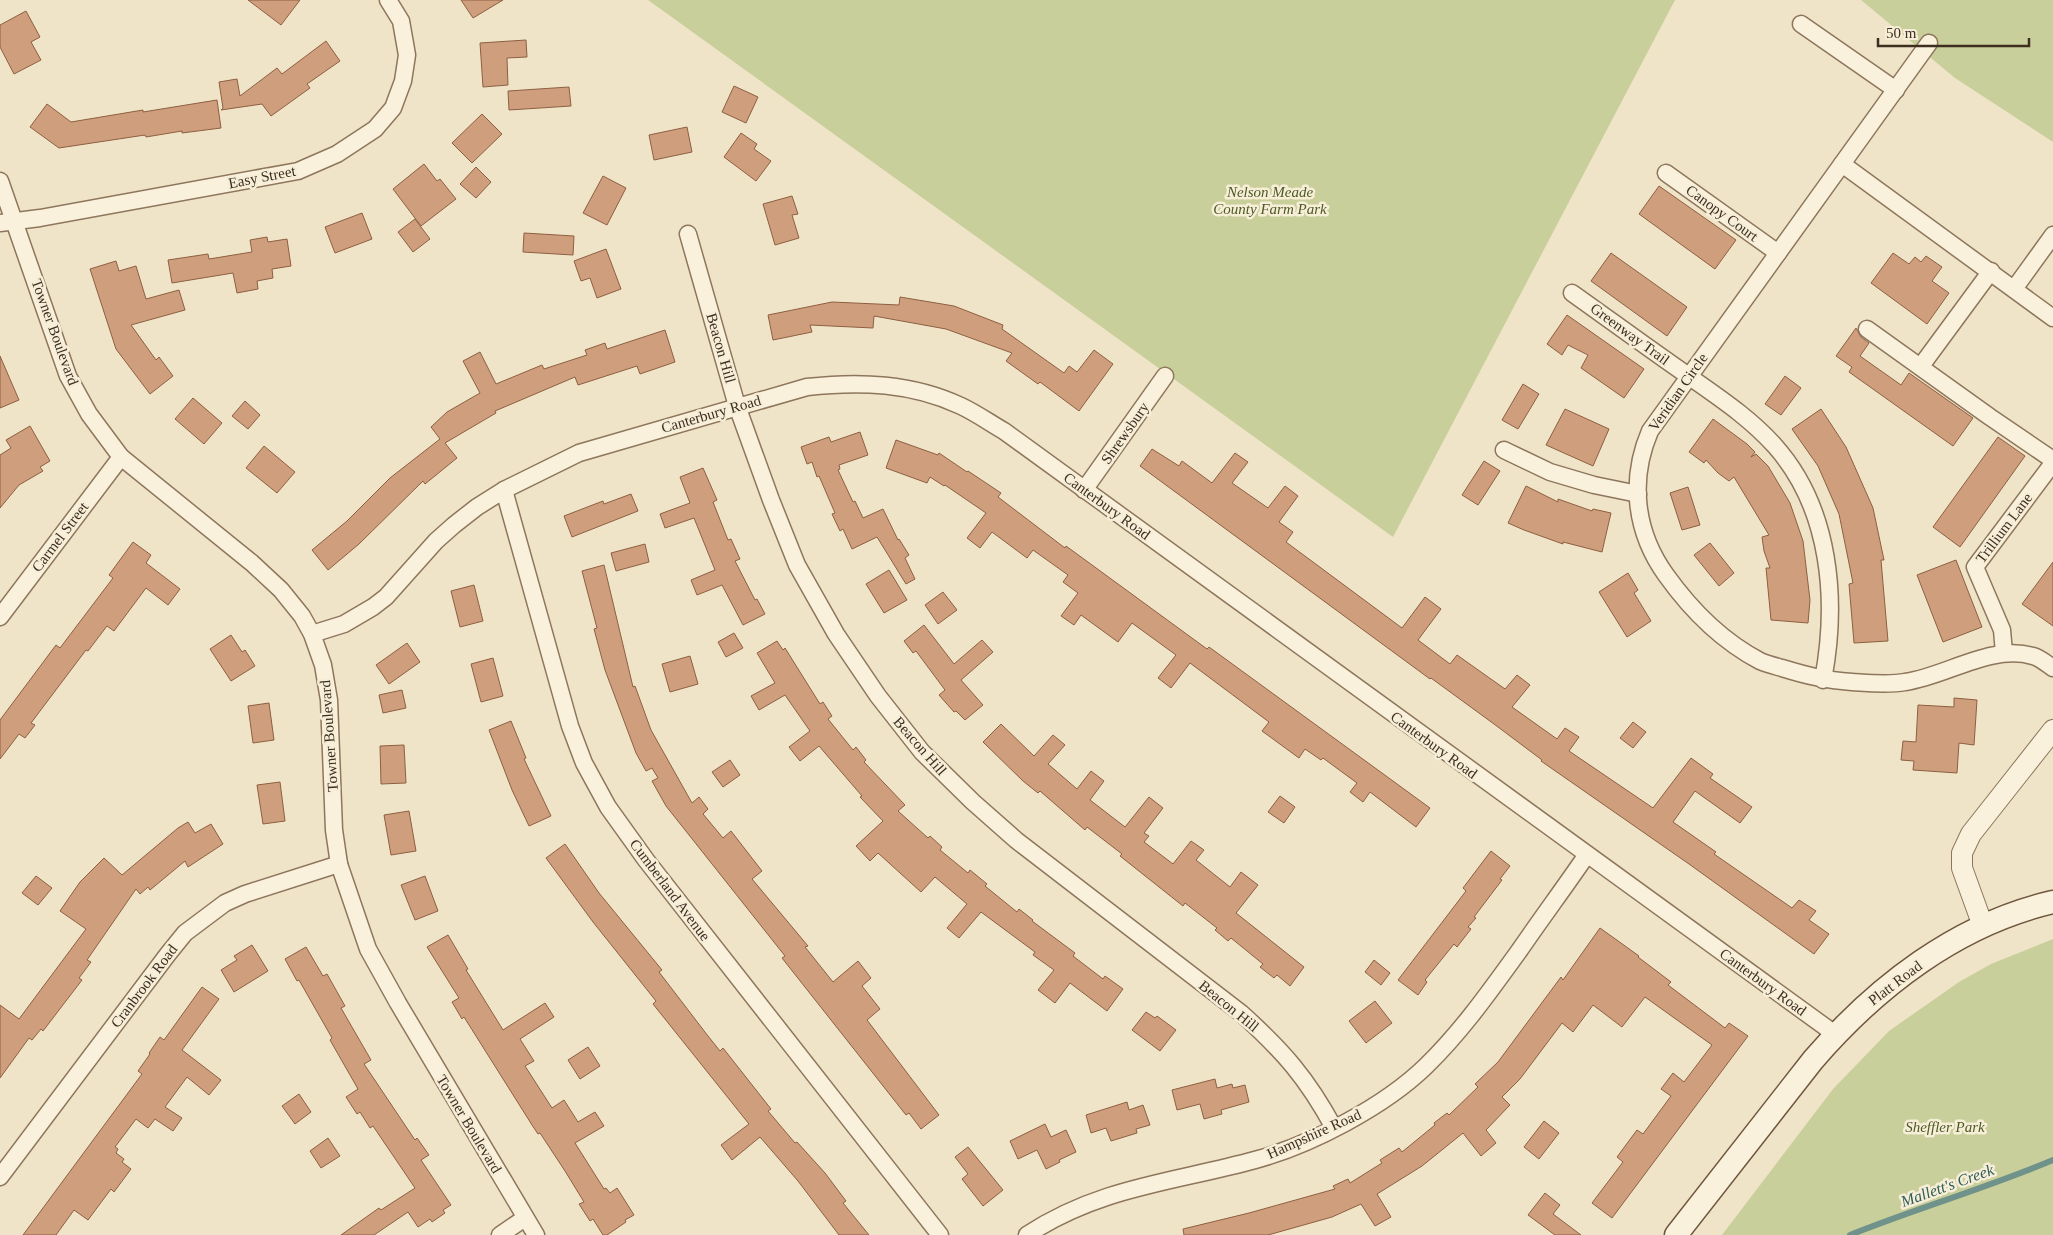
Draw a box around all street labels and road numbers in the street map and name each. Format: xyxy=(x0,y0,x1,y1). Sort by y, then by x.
street label: Easy Street xyxy=(227,163,298,191)
street label: Canopy Court xyxy=(1683,182,1762,245)
street label: Towner Boulevard xyxy=(28,277,82,388)
street label: Greenway Trail xyxy=(1587,300,1673,368)
street label: Beacon Hill xyxy=(703,311,739,385)
street label: Veridian Circle xyxy=(1645,350,1711,434)
street label: Canterbury Road xyxy=(659,392,763,436)
street label: Shrewsbury xyxy=(1098,399,1152,467)
street label: Canterbury Road xyxy=(1061,469,1154,543)
street label: Trillium Lane xyxy=(1973,490,2036,566)
street label: Carmel Street xyxy=(29,498,92,575)
street label: Towner Boulevard xyxy=(317,679,341,792)
street label: Canterbury Road xyxy=(1388,708,1481,782)
street label: Beacon Hill xyxy=(890,714,950,778)
street label: Cumberland Avenue xyxy=(627,836,713,944)
street label: Cranbrook Road xyxy=(108,941,181,1031)
street label: Canterbury Road xyxy=(1717,945,1810,1019)
street label: Platt Road xyxy=(1865,957,1925,1008)
street label: Beacon Hill xyxy=(1196,977,1262,1035)
street label: Towner Boulevard xyxy=(433,1072,505,1176)
street label: Hampshire Road xyxy=(1265,1106,1364,1162)

